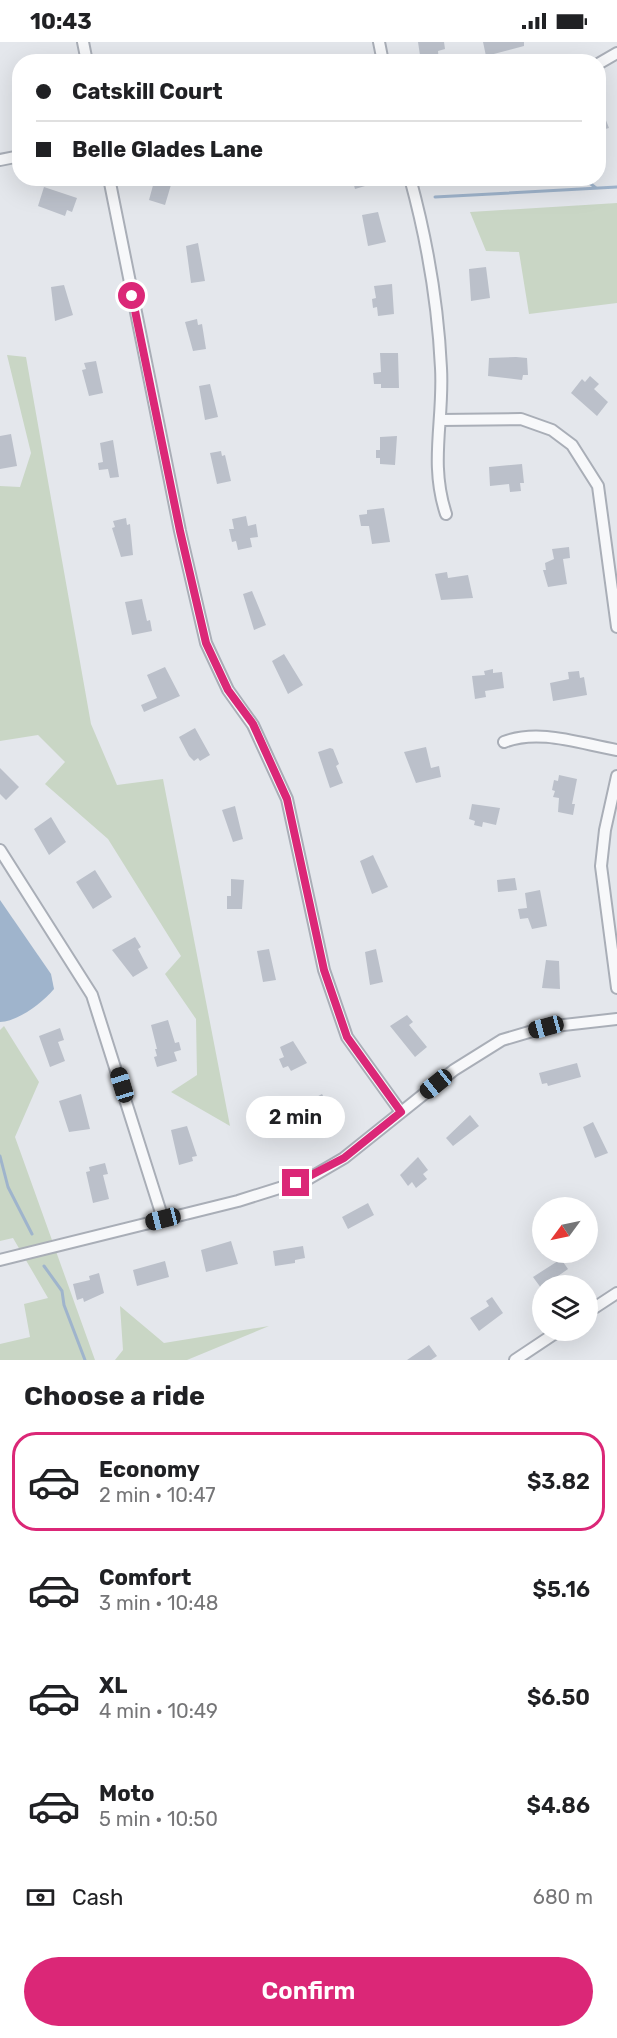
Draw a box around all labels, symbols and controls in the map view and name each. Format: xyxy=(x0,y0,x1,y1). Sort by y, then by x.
text: 10:43 xyxy=(30,8,92,35)
text: Catskill Court xyxy=(72,78,222,105)
text: Belle Glades Lane xyxy=(72,136,263,163)
route start xyxy=(118,282,145,309)
car xyxy=(526,1014,566,1040)
car xyxy=(108,1065,136,1105)
car xyxy=(416,1066,456,1102)
callout: 2 min xyxy=(246,1096,346,1138)
text: 2 min xyxy=(269,1105,322,1129)
route end xyxy=(282,1169,309,1196)
north arrow xyxy=(532,1197,598,1263)
map controls xyxy=(532,1197,598,1341)
car xyxy=(143,1206,183,1232)
button: layers xyxy=(532,1275,598,1341)
text: Choose a ride xyxy=(24,1380,205,1412)
icon: car xyxy=(27,1455,81,1509)
text: Economy xyxy=(99,1456,200,1483)
text: $3.82 xyxy=(527,1468,590,1495)
text: 2 min · 10:47 xyxy=(99,1483,215,1507)
icon: car xyxy=(27,1563,81,1617)
text: Comfort xyxy=(99,1564,191,1591)
text: $5.16 xyxy=(533,1576,590,1603)
text: 3 min · 10:48 xyxy=(99,1591,219,1615)
icon: car xyxy=(27,1671,81,1725)
text: XL xyxy=(99,1672,127,1699)
text: $6.50 xyxy=(527,1684,590,1711)
text: 4 min · 10:49 xyxy=(99,1699,218,1723)
icon: car xyxy=(27,1779,81,1833)
text: Moto xyxy=(99,1780,154,1807)
text: $4.86 xyxy=(526,1792,590,1819)
text: 5 min · 10:50 xyxy=(99,1807,218,1831)
icon: cash xyxy=(24,1881,57,1914)
text: Cash xyxy=(72,1884,123,1911)
text: 680 m xyxy=(533,1885,593,1909)
button: Confirm xyxy=(24,1957,593,2026)

